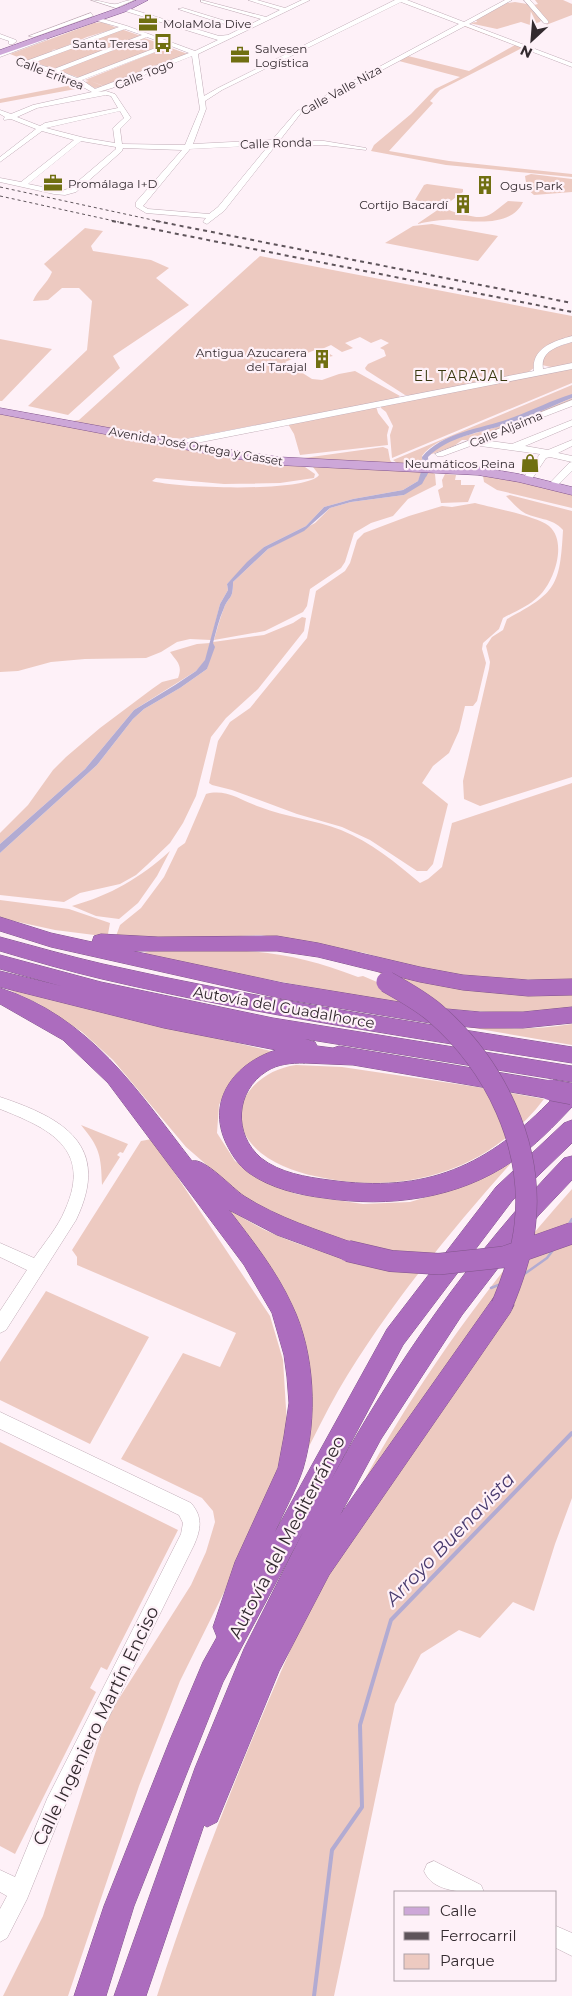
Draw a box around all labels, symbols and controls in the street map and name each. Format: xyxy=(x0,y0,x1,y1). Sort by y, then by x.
office icon: MolaMola Dive xyxy=(137,12,159,34)
north arrow xyxy=(507,15,557,65)
place label: MolaMola Dive xyxy=(163,16,251,31)
bus stop icon: Santa Teresa xyxy=(152,32,174,54)
place label: Santa Teresa xyxy=(72,36,148,51)
place label: Salvesen Logística xyxy=(255,41,309,70)
text: N xyxy=(517,41,535,62)
office icon: Salvesen Logística xyxy=(229,44,251,66)
street label: Calle Eritrea xyxy=(14,53,86,93)
street label: Calle Togo xyxy=(113,55,175,93)
street label: Calle Valle Niza xyxy=(298,62,384,118)
street label: Calle Ronda xyxy=(240,134,312,152)
office icon: Promálaga I+D xyxy=(42,172,64,194)
building icon: Ogus Park xyxy=(474,174,496,196)
place label: Promálaga I+D xyxy=(68,176,158,191)
place label: Ogus Park xyxy=(500,178,564,193)
building icon: Cortijo Bacardí xyxy=(452,193,474,215)
place label: Cortijo Bacardí xyxy=(359,197,449,212)
place label: Antigua Azucarera del Tarajal xyxy=(196,345,307,374)
building icon: Antigua Azucarera del Tarajal xyxy=(311,348,333,370)
district label: EL TARAJAL xyxy=(414,367,508,385)
street label: Calle Aljaima xyxy=(467,408,545,450)
street label: Avenida José Ortega y Gasset xyxy=(108,423,284,469)
shop icon: Neumáticos Reina xyxy=(519,452,541,474)
place label: Neumáticos Reina xyxy=(405,456,515,471)
street label: Autovía del Guadalhorce xyxy=(192,982,376,1032)
street label: Autovía del Mediterráneo xyxy=(224,1432,350,1642)
water label: Arroyo Buenavista xyxy=(380,1468,520,1611)
street label: Calle Ingeniero Martín Enciso xyxy=(28,1603,164,1849)
legend xyxy=(394,1891,557,1981)
text: Calle xyxy=(440,1901,477,1920)
text: Ferrocarril xyxy=(440,1926,517,1945)
text: Parque xyxy=(440,1951,495,1970)

